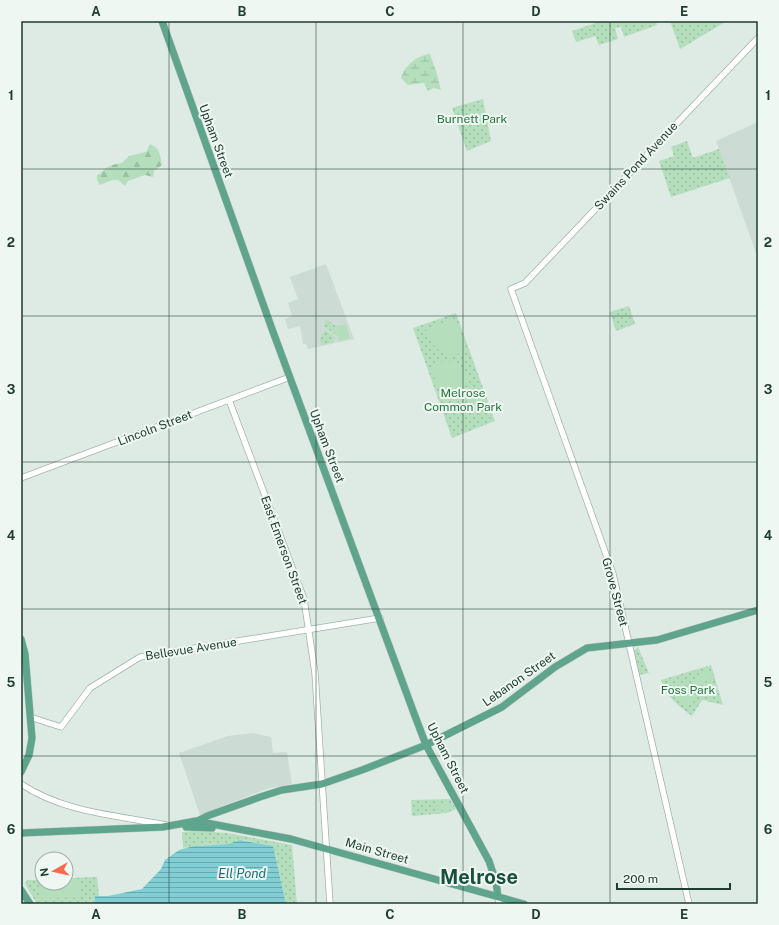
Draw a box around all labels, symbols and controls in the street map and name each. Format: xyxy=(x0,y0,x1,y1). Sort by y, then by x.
text: A xyxy=(91,4,101,19)
text: B xyxy=(238,4,247,19)
text: C xyxy=(385,4,395,19)
text: D xyxy=(531,4,541,19)
text: E xyxy=(680,4,688,19)
text: 1 xyxy=(8,88,14,103)
text: 1 xyxy=(765,88,771,103)
street label: Upham Street xyxy=(196,102,236,180)
park label: Burnett Park xyxy=(437,112,507,126)
street label: Swains Pond Avenue xyxy=(592,119,681,213)
text: 2 xyxy=(7,235,15,250)
text: 2 xyxy=(764,235,772,250)
text: 3 xyxy=(7,382,16,397)
text: 3 xyxy=(764,382,773,397)
park label: Melrose Common Park xyxy=(424,386,502,414)
street label: Lincoln Street xyxy=(116,407,195,449)
street label: Upham Street xyxy=(307,407,348,485)
street label: East Emerson Street xyxy=(258,494,310,606)
text: 4 xyxy=(7,528,16,543)
text: 4 xyxy=(764,528,773,543)
street label: Grove Street xyxy=(599,556,631,628)
street label: Bellevue Avenue xyxy=(144,635,238,663)
street label: Lebanon Street xyxy=(480,648,558,709)
text: 5 xyxy=(7,675,16,690)
text: 5 xyxy=(764,675,773,690)
park label: Foss Park xyxy=(661,683,715,697)
street label: Upham Street xyxy=(424,720,472,796)
text: 6 xyxy=(7,822,16,837)
text: 6 xyxy=(764,822,773,837)
street label: Main Street xyxy=(344,835,411,867)
north arrow xyxy=(34,851,74,891)
district label: Melrose xyxy=(440,865,518,889)
scale bar xyxy=(617,865,730,891)
water label: Ell Pond xyxy=(218,866,266,881)
text: N xyxy=(38,867,51,877)
text: 200 m xyxy=(623,872,658,886)
text: A xyxy=(91,907,101,922)
text: B xyxy=(238,907,247,922)
text: C xyxy=(385,907,395,922)
text: D xyxy=(531,907,541,922)
text: E xyxy=(680,907,688,922)

